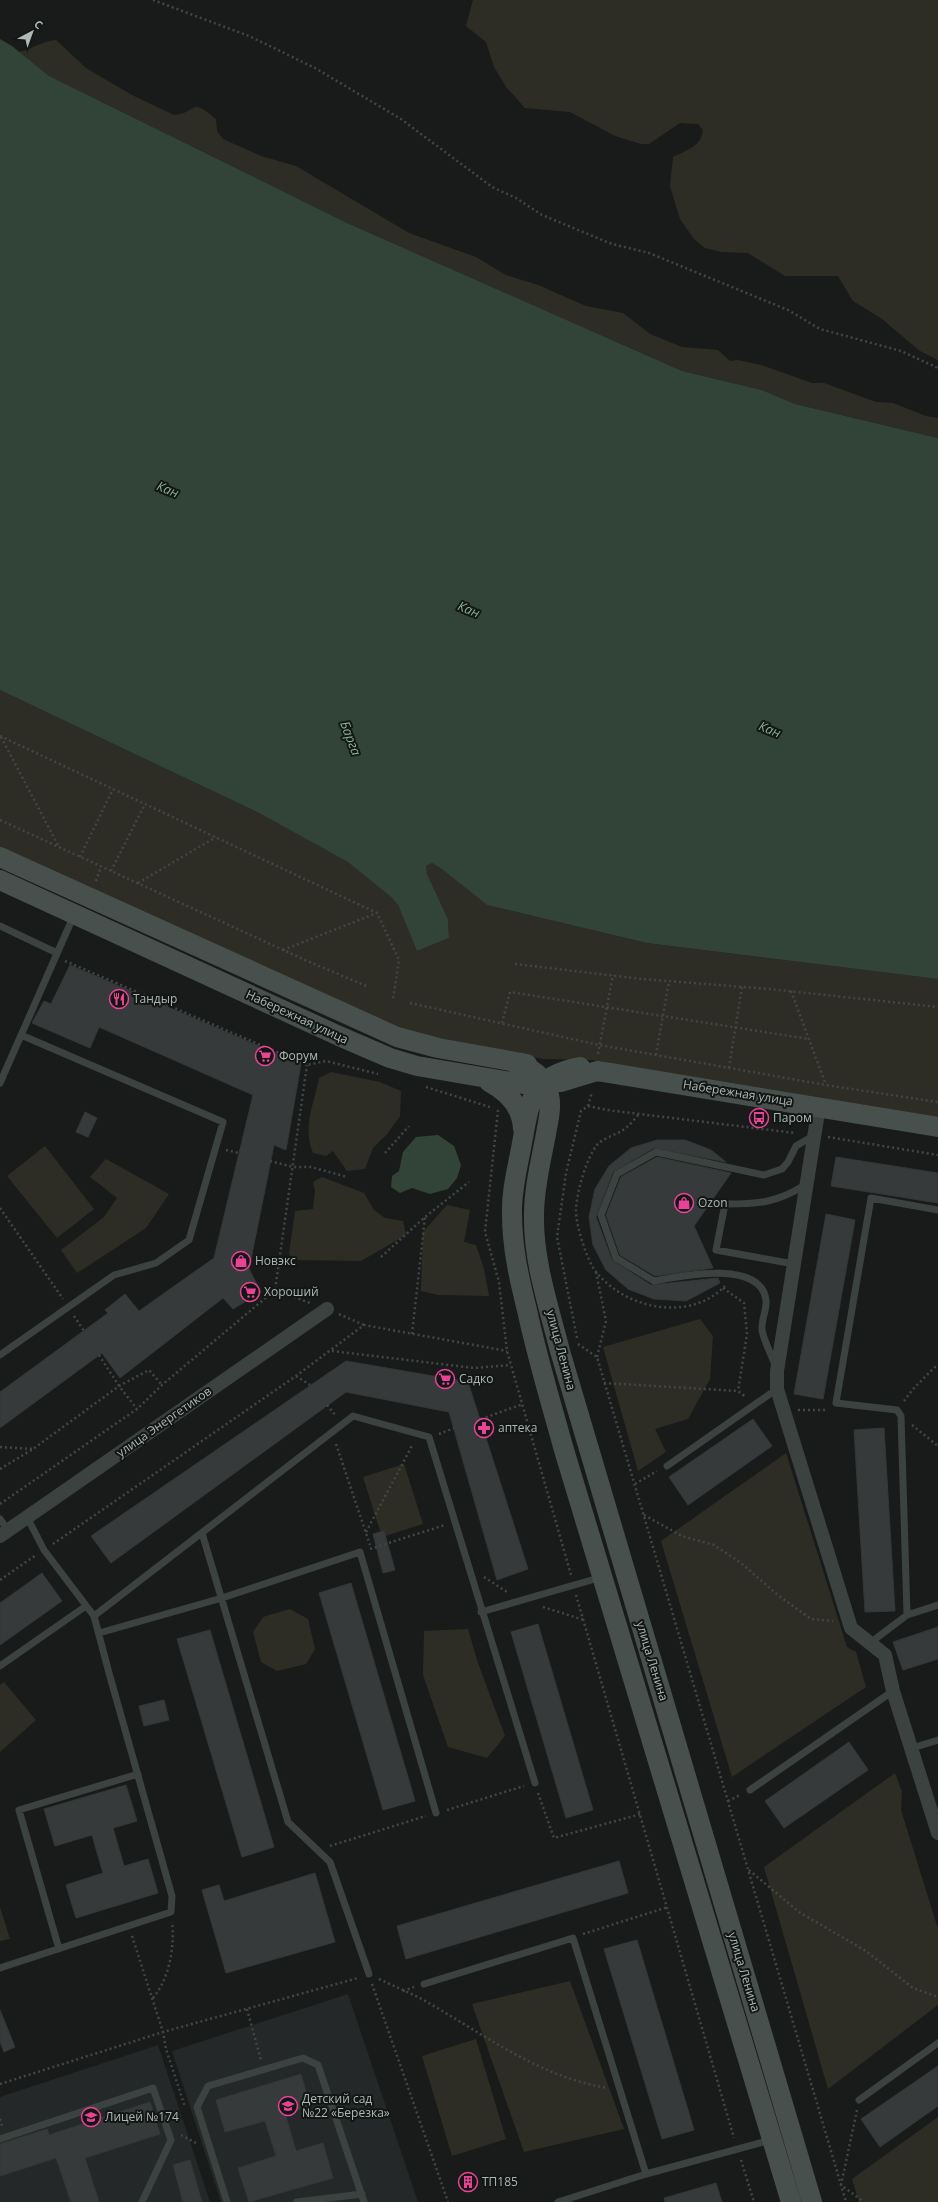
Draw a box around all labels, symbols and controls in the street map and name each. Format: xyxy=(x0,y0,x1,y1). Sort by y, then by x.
north arrow xyxy=(12,12,52,52)
text: С xyxy=(31,16,46,32)
water label: Кан xyxy=(154,476,182,502)
water label: Кан xyxy=(455,596,483,622)
water label: Кан xyxy=(756,716,784,742)
water label: Барга xyxy=(336,718,366,758)
street label: Набережная улица xyxy=(243,985,351,1048)
restaurant icon: Тандыр xyxy=(108,988,130,1010)
place label: Тандыр xyxy=(133,990,177,1007)
supermarket icon: Форум xyxy=(254,1045,276,1067)
place label: Форум xyxy=(279,1047,318,1064)
street label: Набережная улица xyxy=(682,1075,794,1110)
bus stop icon: Паром xyxy=(748,1107,770,1129)
place label: Паром xyxy=(773,1109,812,1126)
shop icon: Ozon xyxy=(673,1192,695,1214)
place label: Ozon xyxy=(698,1194,728,1211)
shop icon: Новэкс xyxy=(230,1250,252,1272)
place label: Новэкс xyxy=(255,1252,296,1269)
supermarket icon: Хороший xyxy=(239,1281,261,1303)
place label: Хороший xyxy=(264,1283,319,1300)
street label: улица Ленина xyxy=(543,1308,580,1392)
supermarket icon: Садко xyxy=(434,1368,456,1390)
place label: Садко xyxy=(459,1370,494,1387)
street label: улица Энергетиков xyxy=(113,1382,215,1461)
pharmacy icon: аптека xyxy=(473,1417,495,1439)
place label: аптека xyxy=(498,1419,537,1436)
street label: улица Ленина xyxy=(632,1619,673,1703)
street label: улица Ленина xyxy=(724,1930,765,2014)
place label: Детский сад №22 «Березка» xyxy=(302,2090,390,2121)
school or university icon: Детский сад №22 «Березка» xyxy=(277,2095,299,2117)
school or university icon: Лицей №174 xyxy=(80,2106,102,2128)
place label: Лицей №174 xyxy=(105,2108,179,2125)
building icon: ТП185 xyxy=(457,2171,479,2193)
place label: ТП185 xyxy=(482,2173,518,2190)

